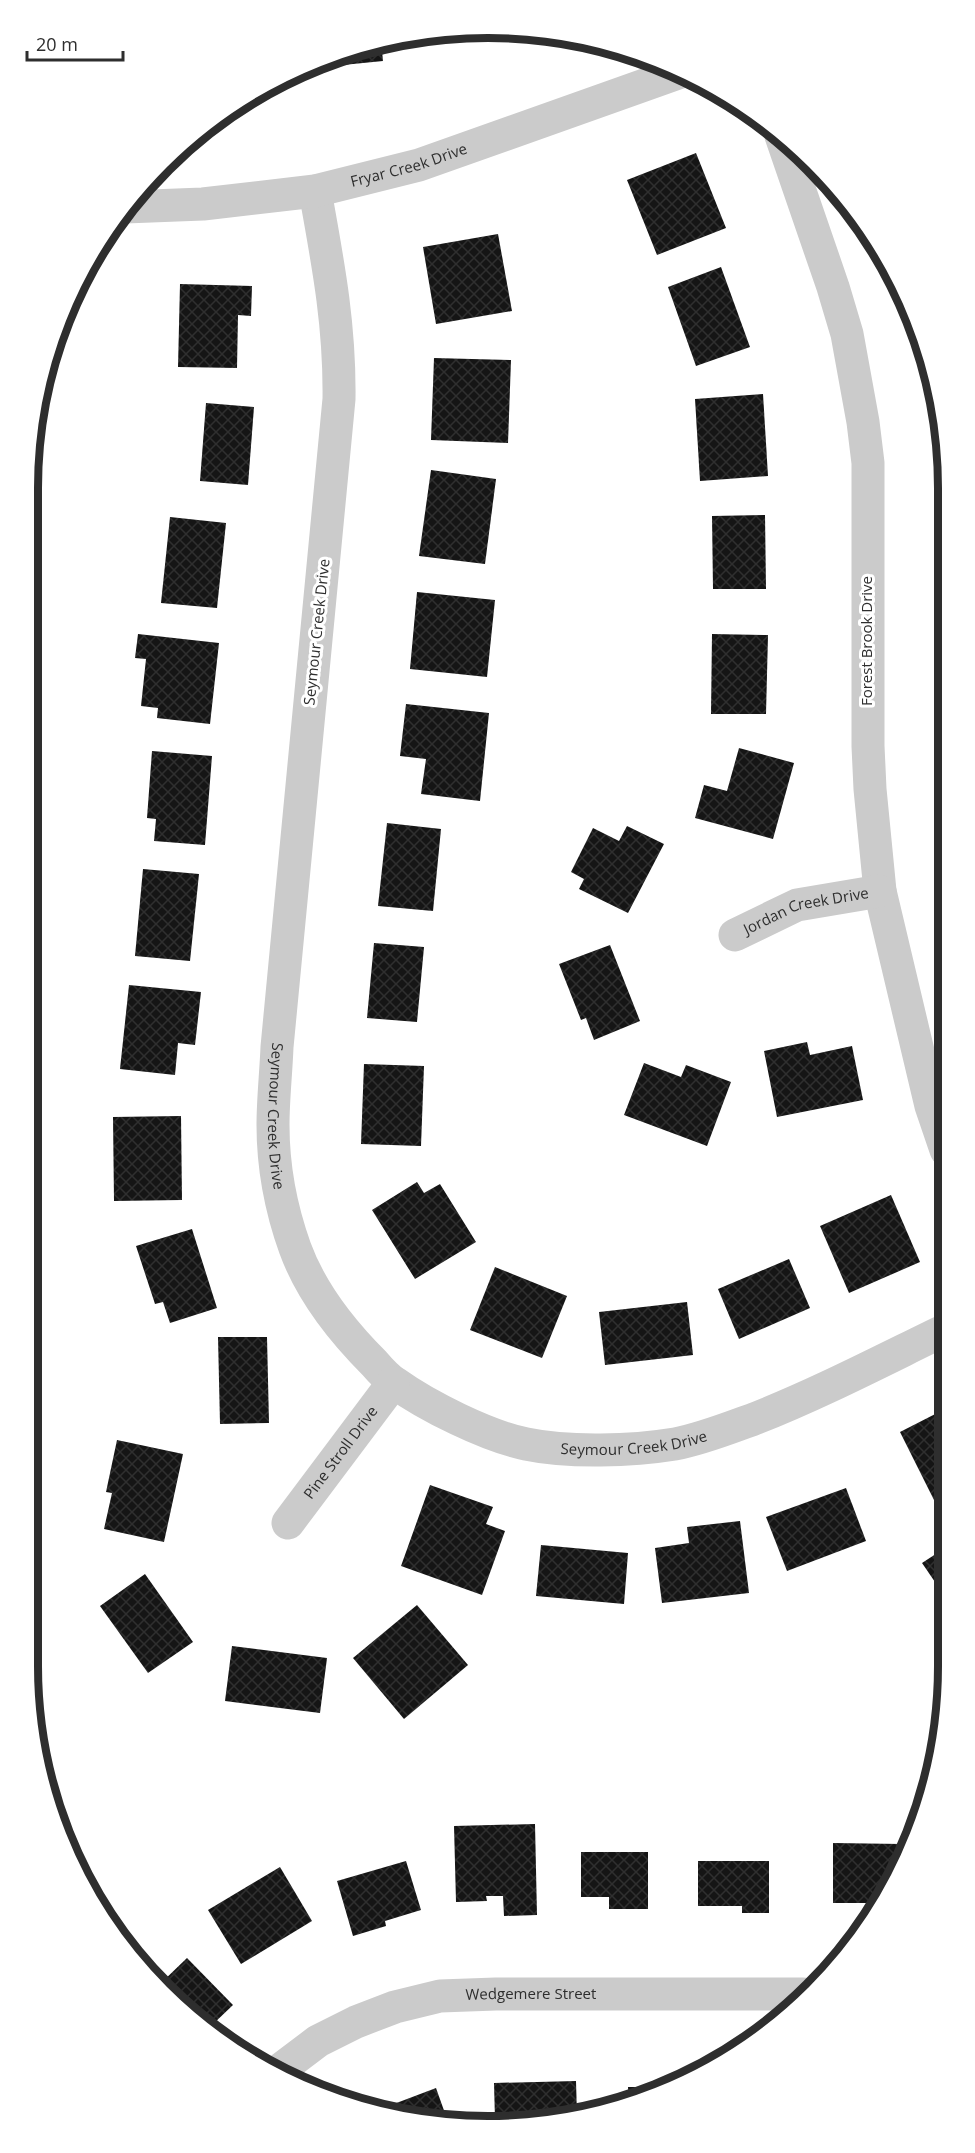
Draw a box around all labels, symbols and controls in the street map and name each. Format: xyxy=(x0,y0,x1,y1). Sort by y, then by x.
scale bar xyxy=(27,24,123,62)
text: 20 m xyxy=(36,32,78,56)
street label: Fryar Creek Drive xyxy=(348,138,470,191)
street label: Seymour Creek Drive xyxy=(298,558,334,706)
street label: Forest Brook Drive xyxy=(856,576,876,706)
street label: Jordan Creek Drive xyxy=(738,882,870,939)
street label: Seymour Creek Drive xyxy=(264,1042,290,1191)
street label: Pine Stroll Drive xyxy=(299,1401,381,1503)
street label: Seymour Creek Drive xyxy=(560,1425,709,1459)
street label: Wedgemere Street xyxy=(465,1983,596,2004)

